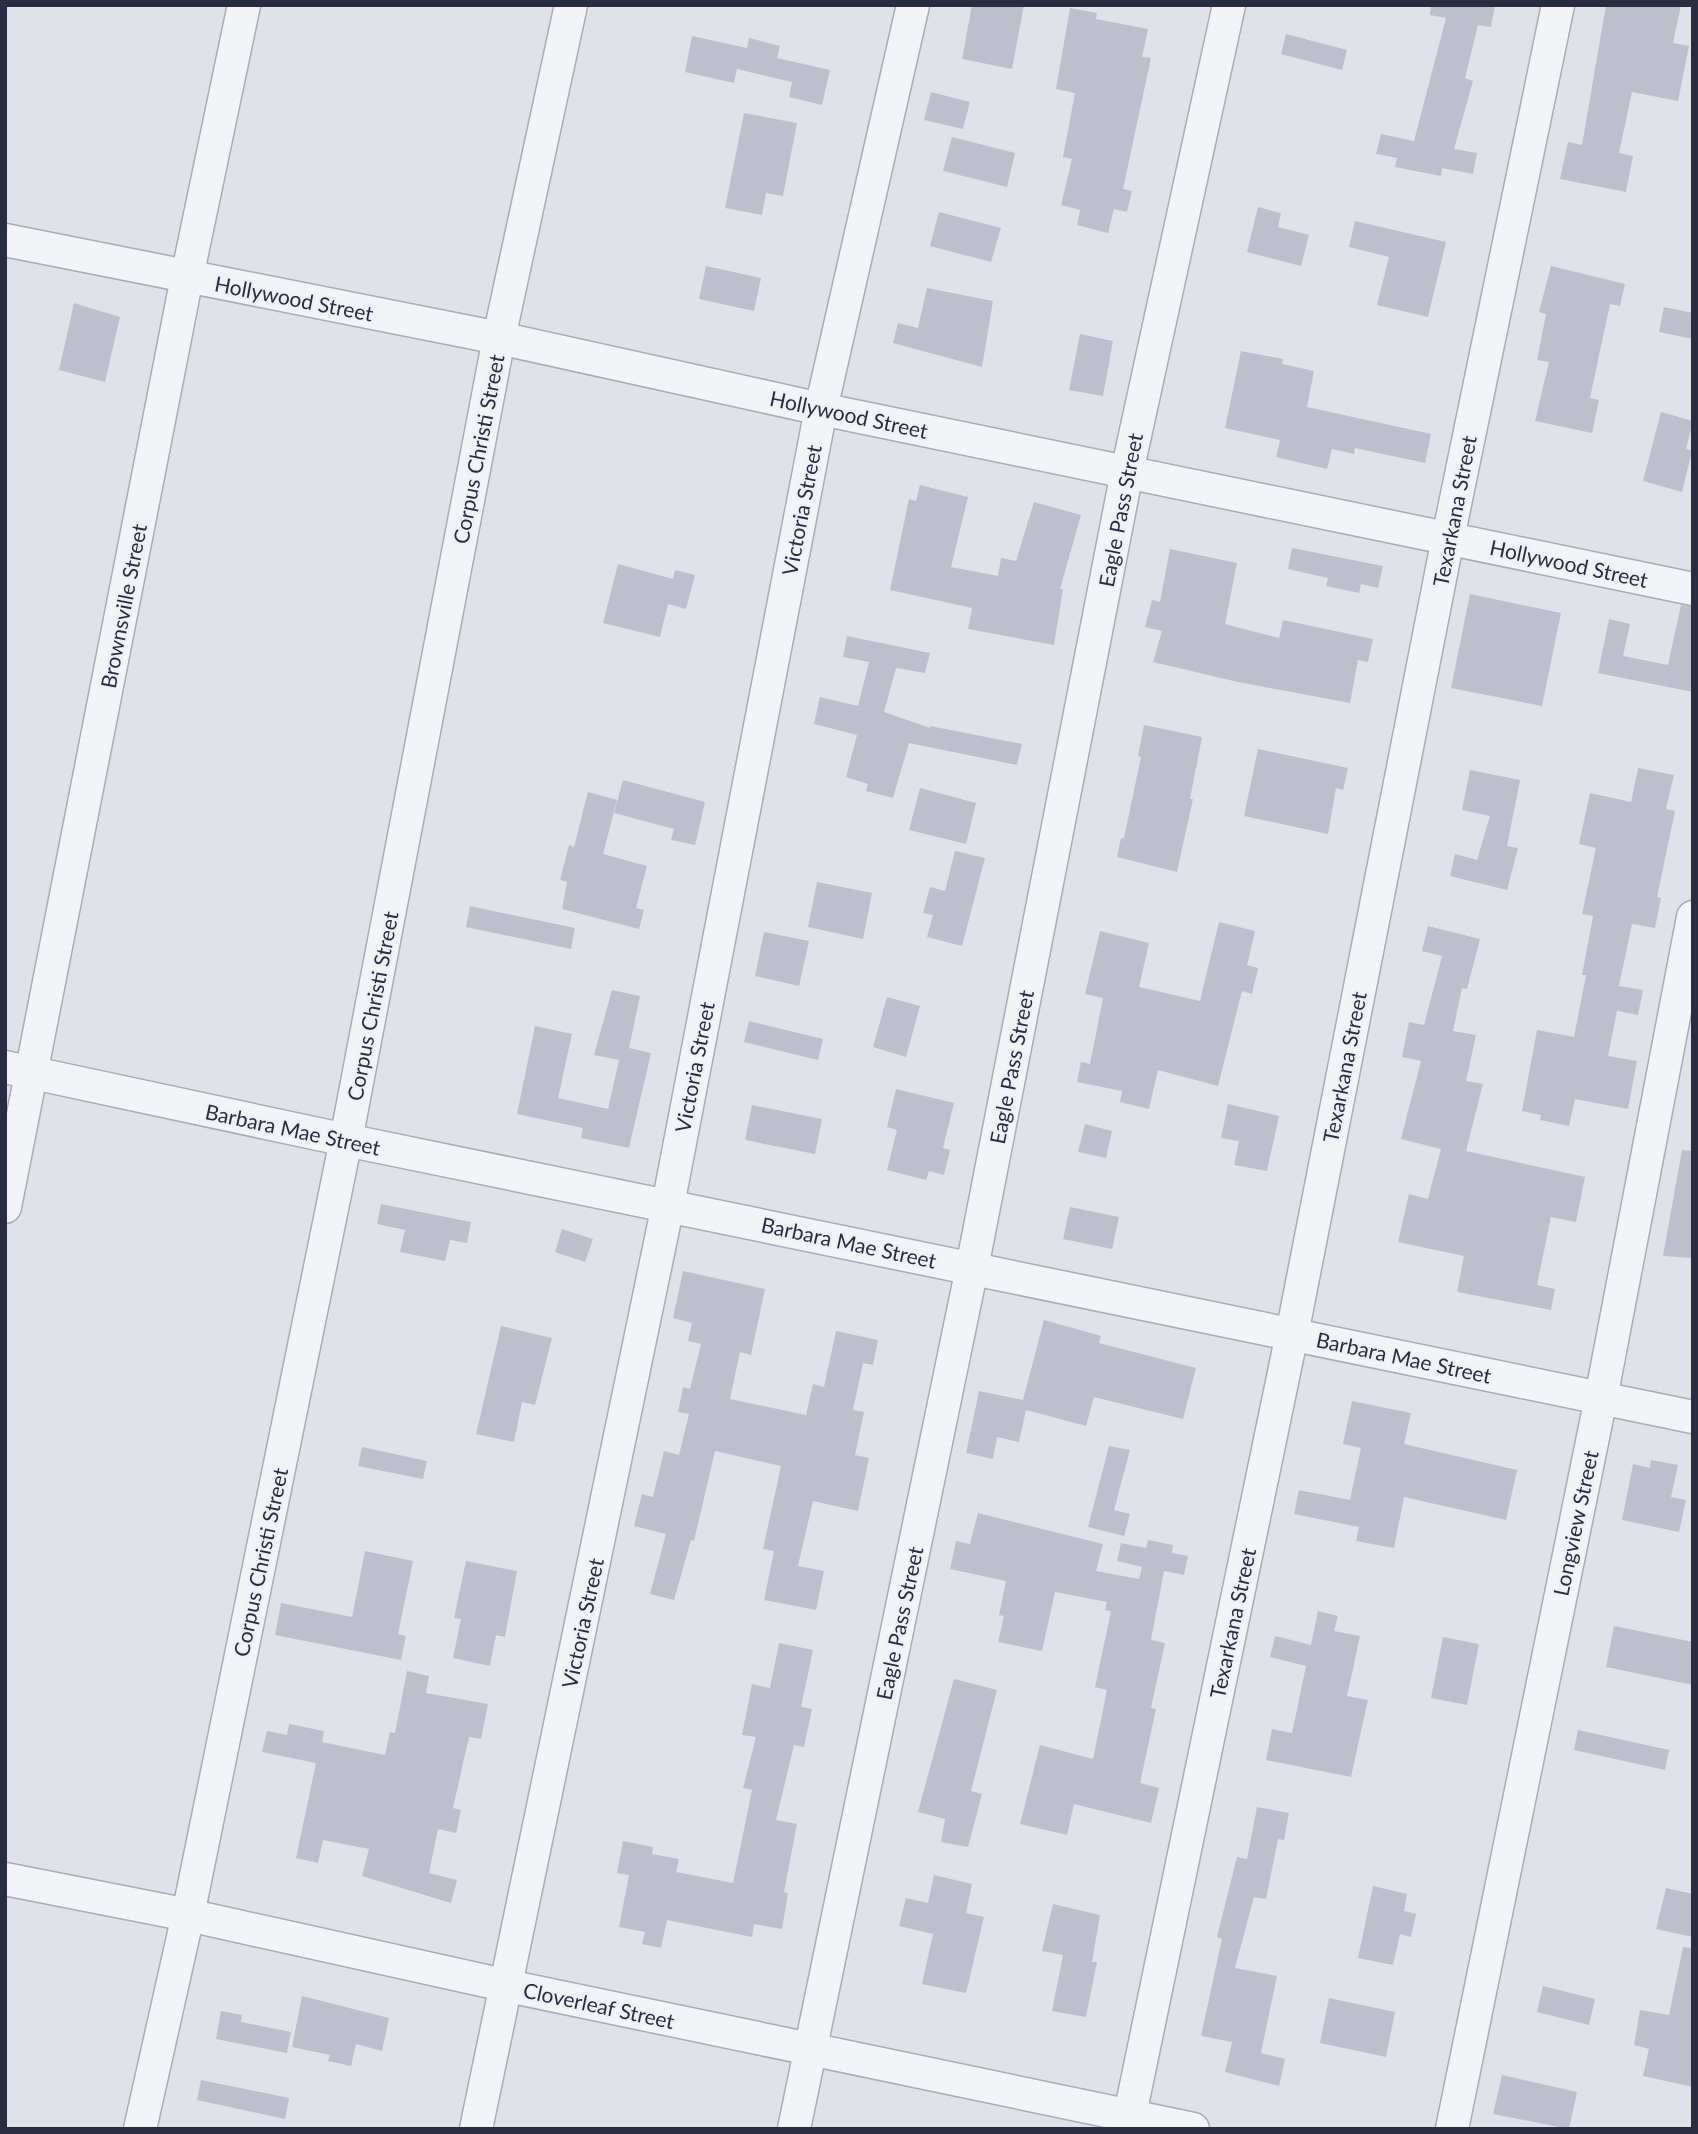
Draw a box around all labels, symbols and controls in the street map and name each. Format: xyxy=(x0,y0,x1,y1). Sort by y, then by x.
street label: Hollywood Street xyxy=(213,270,376,326)
street label: Corpus Christi Street xyxy=(447,352,509,546)
street label: Hollywood Street xyxy=(768,385,931,443)
street label: Eagle Pass Street xyxy=(1093,430,1147,589)
street label: Texarkana Street xyxy=(1427,433,1481,589)
street label: Victoria Street xyxy=(776,442,826,577)
street label: Brownsville Street xyxy=(95,521,151,690)
street label: Hollywood Street xyxy=(1488,534,1651,592)
street label: Corpus Christi Street xyxy=(341,909,403,1103)
street label: Eagle Pass Street xyxy=(984,987,1038,1146)
street label: Texarkana Street xyxy=(1317,989,1371,1145)
street label: Victoria Street xyxy=(669,999,719,1134)
street label: Barbara Mae Street xyxy=(203,1098,383,1160)
street label: Barbara Mae Street xyxy=(759,1211,939,1273)
street label: Barbara Mae Street xyxy=(1314,1326,1494,1388)
street label: Longview Street xyxy=(1547,1447,1603,1598)
street label: Corpus Christi Street xyxy=(228,1465,292,1659)
street label: Eagle Pass Street xyxy=(871,1543,928,1702)
street label: Texarkana Street xyxy=(1204,1545,1260,1701)
street label: Victoria Street xyxy=(556,1555,608,1690)
street label: Cloverleaf Street xyxy=(521,1977,677,2033)

